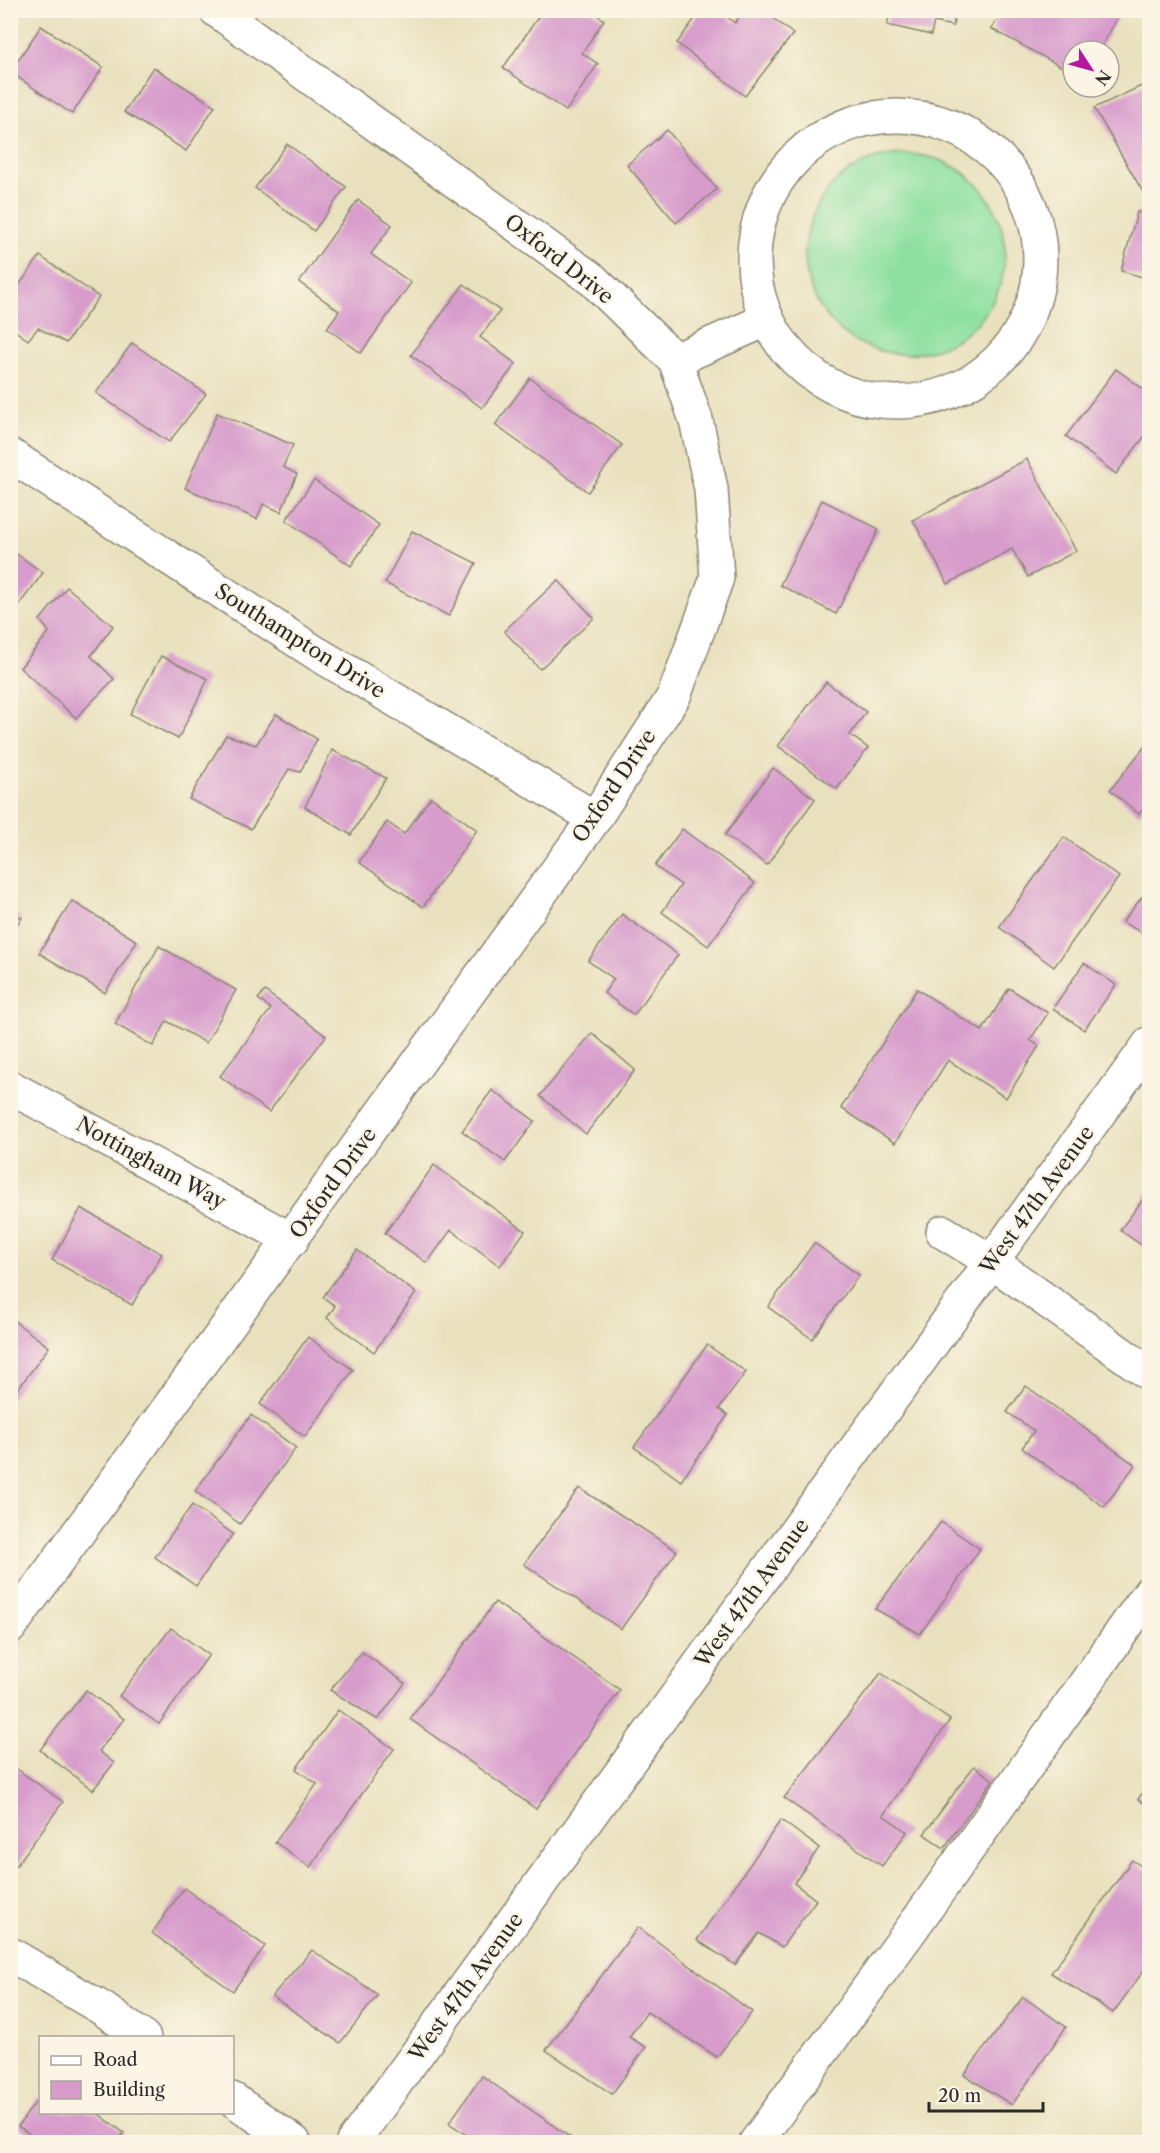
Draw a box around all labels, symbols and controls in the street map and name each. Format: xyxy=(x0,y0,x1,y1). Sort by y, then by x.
north arrow xyxy=(1061,39,1121,99)
text: N xyxy=(1091,66,1115,89)
street label: Oxford Drive xyxy=(500,208,619,309)
street label: Southampton Drive xyxy=(210,578,390,703)
street label: Oxford Drive xyxy=(567,724,661,847)
street label: Nottingham Way xyxy=(72,1111,231,1214)
street label: West 47th Avenue xyxy=(974,1121,1099,1280)
street label: Oxford Drive xyxy=(284,1122,381,1243)
street label: West 47th Avenue xyxy=(689,1514,814,1673)
street label: West 47th Avenue xyxy=(403,1908,528,2067)
legend xyxy=(39,2036,234,2114)
text: Road xyxy=(93,2049,138,2071)
scale bar xyxy=(929,2075,1043,2113)
text: Building xyxy=(93,2079,165,2101)
text: 20 m xyxy=(938,2085,982,2107)

